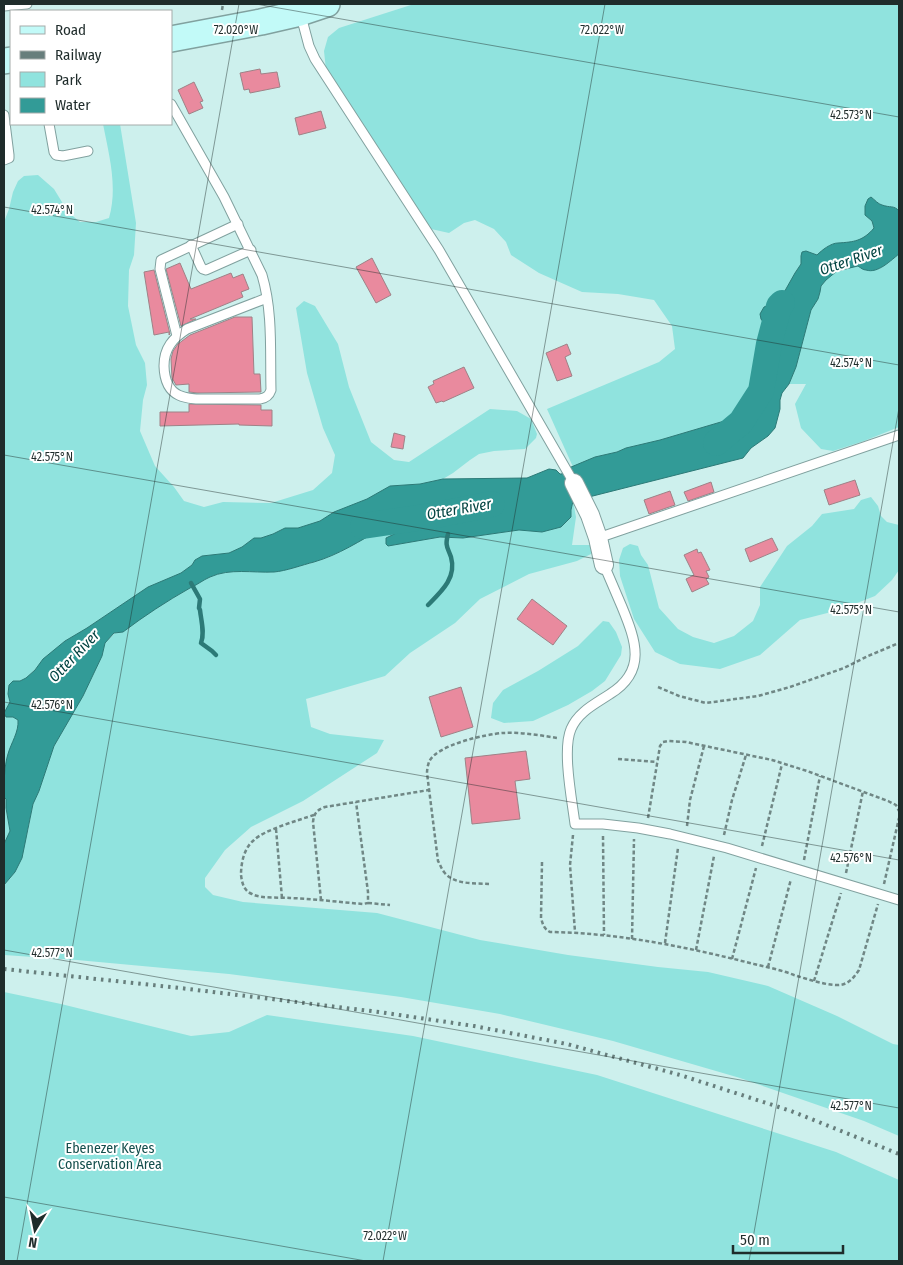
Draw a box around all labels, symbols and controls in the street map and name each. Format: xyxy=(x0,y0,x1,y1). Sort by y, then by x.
legend xyxy=(10,10,172,125)
text: Road xyxy=(55,21,86,39)
text: 72.020°W xyxy=(214,23,258,37)
text: 72.022°W xyxy=(580,23,624,37)
text: Railway xyxy=(55,46,102,64)
text: Park xyxy=(55,71,82,89)
text: Water xyxy=(55,96,91,114)
text: 42.573°N xyxy=(830,108,872,122)
text: 42.574°N xyxy=(31,203,73,217)
water label: Otter River xyxy=(817,241,886,279)
text: 42.574°N xyxy=(830,356,872,370)
text: 42.575°N xyxy=(31,450,73,464)
water label: Otter River xyxy=(425,494,494,524)
text: 42.575°N xyxy=(830,603,872,617)
water label: Otter River xyxy=(45,626,104,686)
text: 42.576°N xyxy=(31,698,73,712)
text: 42.576°N xyxy=(830,851,872,865)
text: 42.577°N xyxy=(31,946,73,960)
text: 42.577°N xyxy=(830,1099,872,1113)
park label: Ebenezer Keyes Conservation Area xyxy=(58,1140,162,1173)
north arrow xyxy=(10,1205,60,1255)
scale bar xyxy=(733,1222,843,1254)
text: 72.022°W xyxy=(363,1229,407,1243)
text: 50 m xyxy=(740,1231,770,1249)
text: N xyxy=(27,1233,38,1251)

